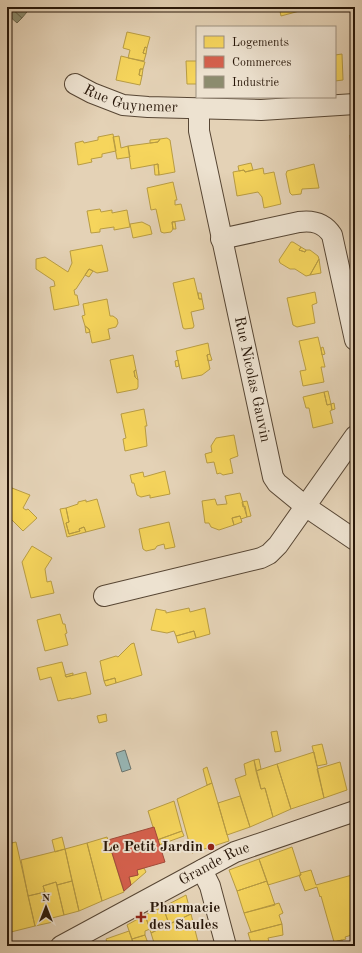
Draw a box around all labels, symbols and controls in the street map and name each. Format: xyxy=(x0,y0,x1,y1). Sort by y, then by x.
legend xyxy=(196,26,336,98)
text: Logements xyxy=(232,37,289,49)
text: Commerces xyxy=(232,57,291,69)
text: Industrie xyxy=(232,77,279,89)
street label: Rue Guynemer xyxy=(81,82,178,115)
street label: Rue Nicolas Gauvin xyxy=(231,315,273,444)
place label: Le Petit Jardin xyxy=(102,840,203,855)
street label: Grande Rue xyxy=(177,840,252,888)
marker: Le Petit Jardin xyxy=(206,842,216,852)
north arrow xyxy=(26,887,66,927)
text: N xyxy=(42,893,51,904)
place label: Pharmacie des Saules xyxy=(149,901,220,933)
marker: Pharmacie des Saules xyxy=(136,912,146,922)

